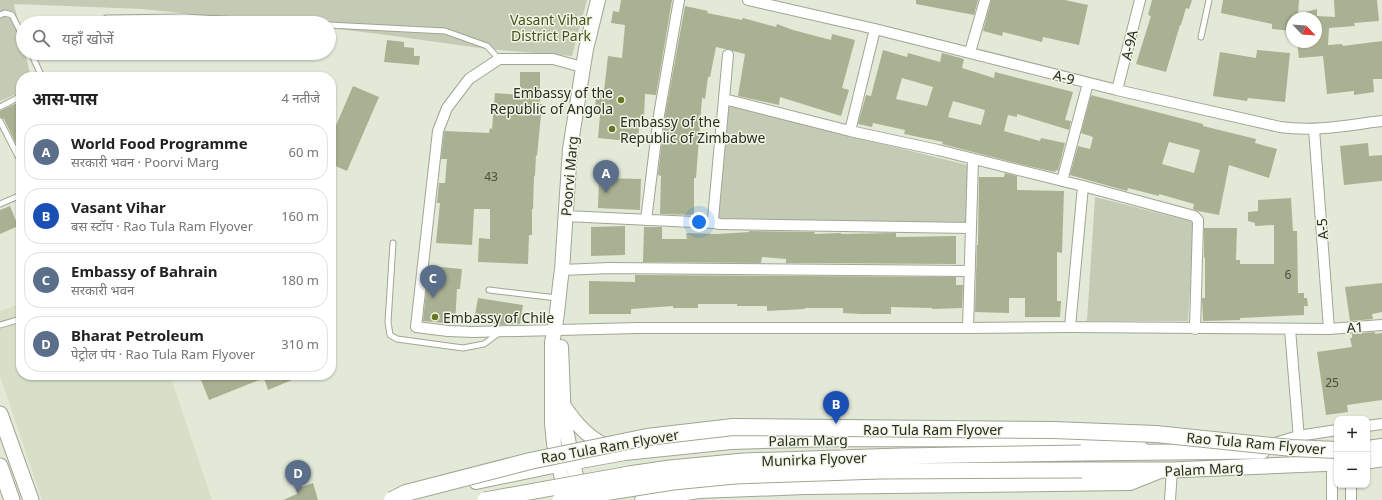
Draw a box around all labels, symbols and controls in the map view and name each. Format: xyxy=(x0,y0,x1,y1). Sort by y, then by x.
park label: Vasant Vihar District Park xyxy=(510,10,592,45)
north arrow xyxy=(1286,12,1322,48)
search box xyxy=(16,16,336,60)
icon: search xyxy=(30,27,52,49)
text: यहाँ खोजें xyxy=(62,28,114,48)
street label: A-9A xyxy=(1116,28,1142,62)
street label: A-9 xyxy=(1051,65,1077,89)
place label: Embassy of the Republic of Angola xyxy=(490,83,613,118)
text: आस-पास xyxy=(32,87,97,110)
text: 4 नतीजे xyxy=(282,89,320,107)
marker: Embassy of the Republic of Angola xyxy=(616,95,626,105)
place label: Embassy of the Republic of Zimbabwe xyxy=(620,112,765,147)
marker: Embassy of the Republic of Zimbabwe xyxy=(607,124,617,134)
text: World Food Programme xyxy=(71,133,248,153)
street label: Poorvi Marg xyxy=(556,135,582,217)
text: A xyxy=(42,143,51,161)
text: 60 m xyxy=(289,143,319,161)
text: सरकारी भवन · Poorvi Marg xyxy=(71,153,219,171)
pin: A xyxy=(593,160,619,193)
house number: 43 xyxy=(484,168,498,185)
text: Vasant Vihar xyxy=(71,197,166,217)
text: B xyxy=(42,207,50,225)
text: 160 m xyxy=(281,207,319,225)
your location xyxy=(689,212,709,232)
text: बस स्टॉप · Rao Tula Ram Flyover xyxy=(71,217,253,235)
street label: A-5 xyxy=(1312,218,1332,240)
text: Embassy of Bahrain xyxy=(71,261,217,281)
pin: C xyxy=(420,265,446,298)
house number: 6 xyxy=(1285,266,1292,283)
text: C xyxy=(42,271,50,289)
text: 180 m xyxy=(281,271,319,289)
text: सरकारी भवन xyxy=(71,281,134,299)
place label: Embassy of Chile xyxy=(443,308,554,327)
marker: Embassy of Chile xyxy=(430,312,440,322)
street label: A1 xyxy=(1346,317,1364,337)
text: Bharat Petroleum xyxy=(71,325,204,345)
text: D xyxy=(41,335,51,353)
text: 310 m xyxy=(281,335,319,353)
text: पेट्रोल पंप · Rao Tula Ram Flyover xyxy=(71,345,255,363)
house number: 25 xyxy=(1325,374,1339,391)
pin: B xyxy=(823,391,849,424)
map controls xyxy=(1334,416,1370,488)
button: + xyxy=(1334,416,1370,452)
street label: Rao Tula Ram Flyover xyxy=(863,420,1003,439)
street label: Rao Tula Ram Flyover xyxy=(540,424,681,467)
street label: Rao Tula Ram Flyover xyxy=(1186,427,1327,459)
street label: Palam Marg xyxy=(768,430,848,450)
street label: Munirka Flyover xyxy=(761,448,867,470)
button: − xyxy=(1334,452,1370,488)
street label: Palam Marg xyxy=(1164,457,1244,481)
pin: D xyxy=(285,460,311,493)

